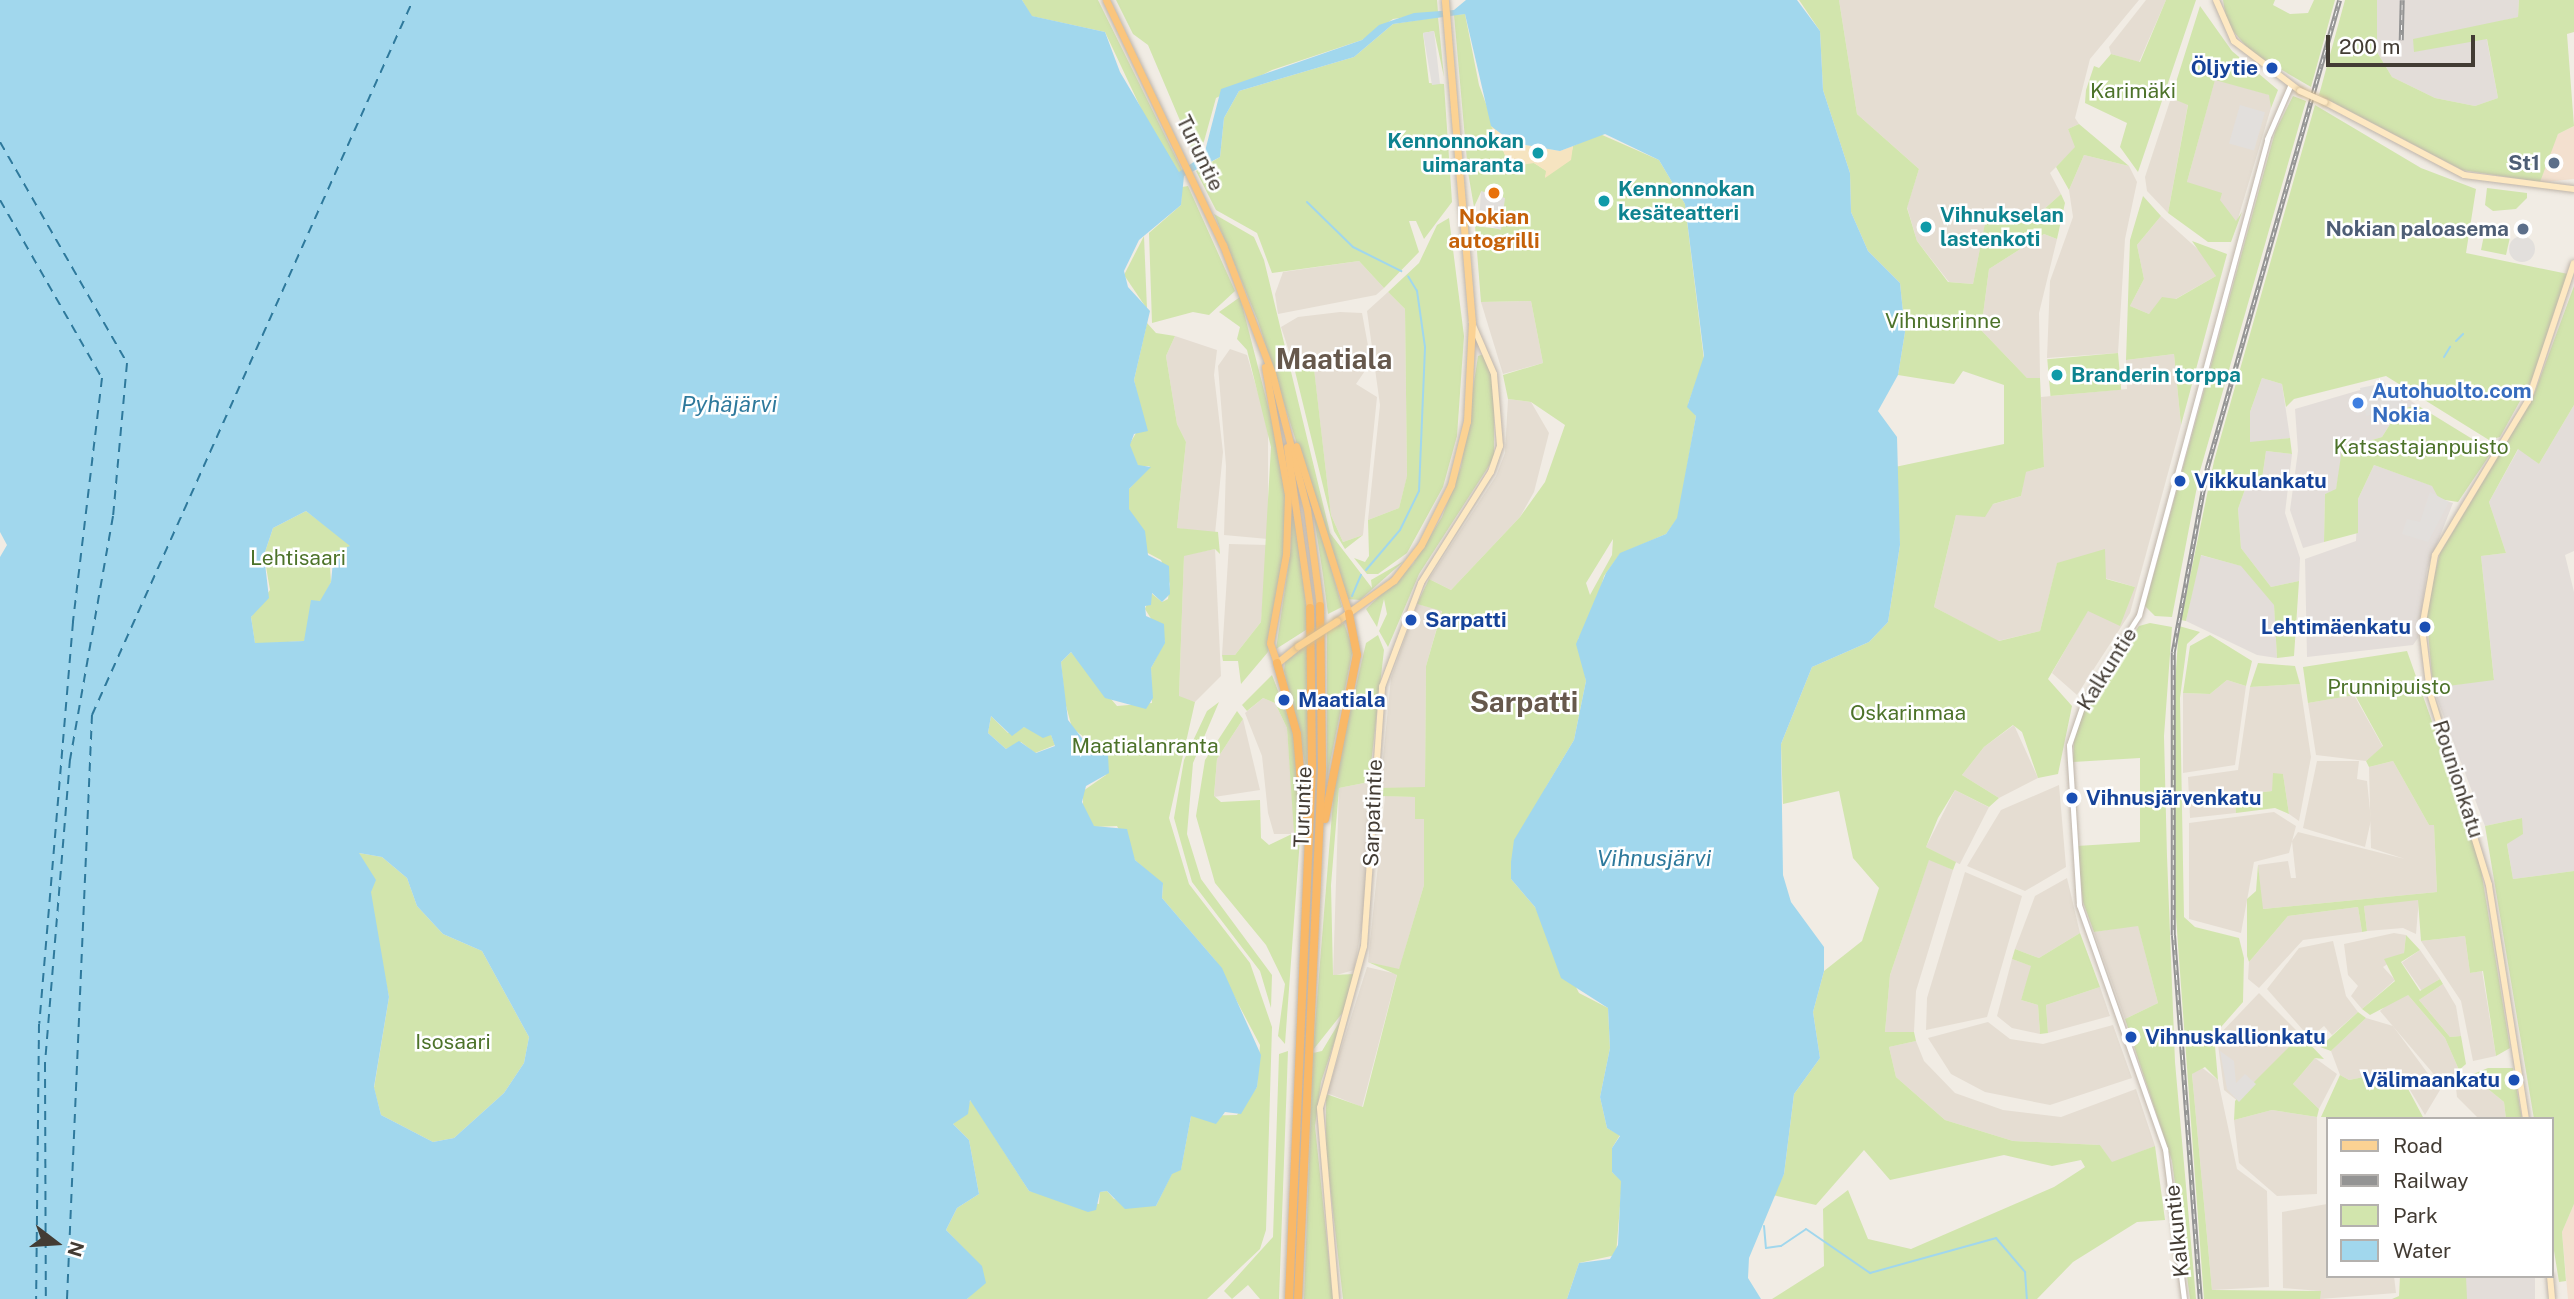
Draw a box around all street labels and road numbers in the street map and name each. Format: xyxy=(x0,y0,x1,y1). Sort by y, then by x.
street label: Turuntie xyxy=(1171,111,1229,195)
street label: Kalkuntie xyxy=(2072,623,2142,715)
street label: Rounionkatu xyxy=(2427,717,2489,841)
street label: Sarpatintie xyxy=(1359,759,1387,867)
street label: Turuntie xyxy=(1289,766,1317,848)
street label: Kalkuntie xyxy=(2160,1184,2194,1278)

